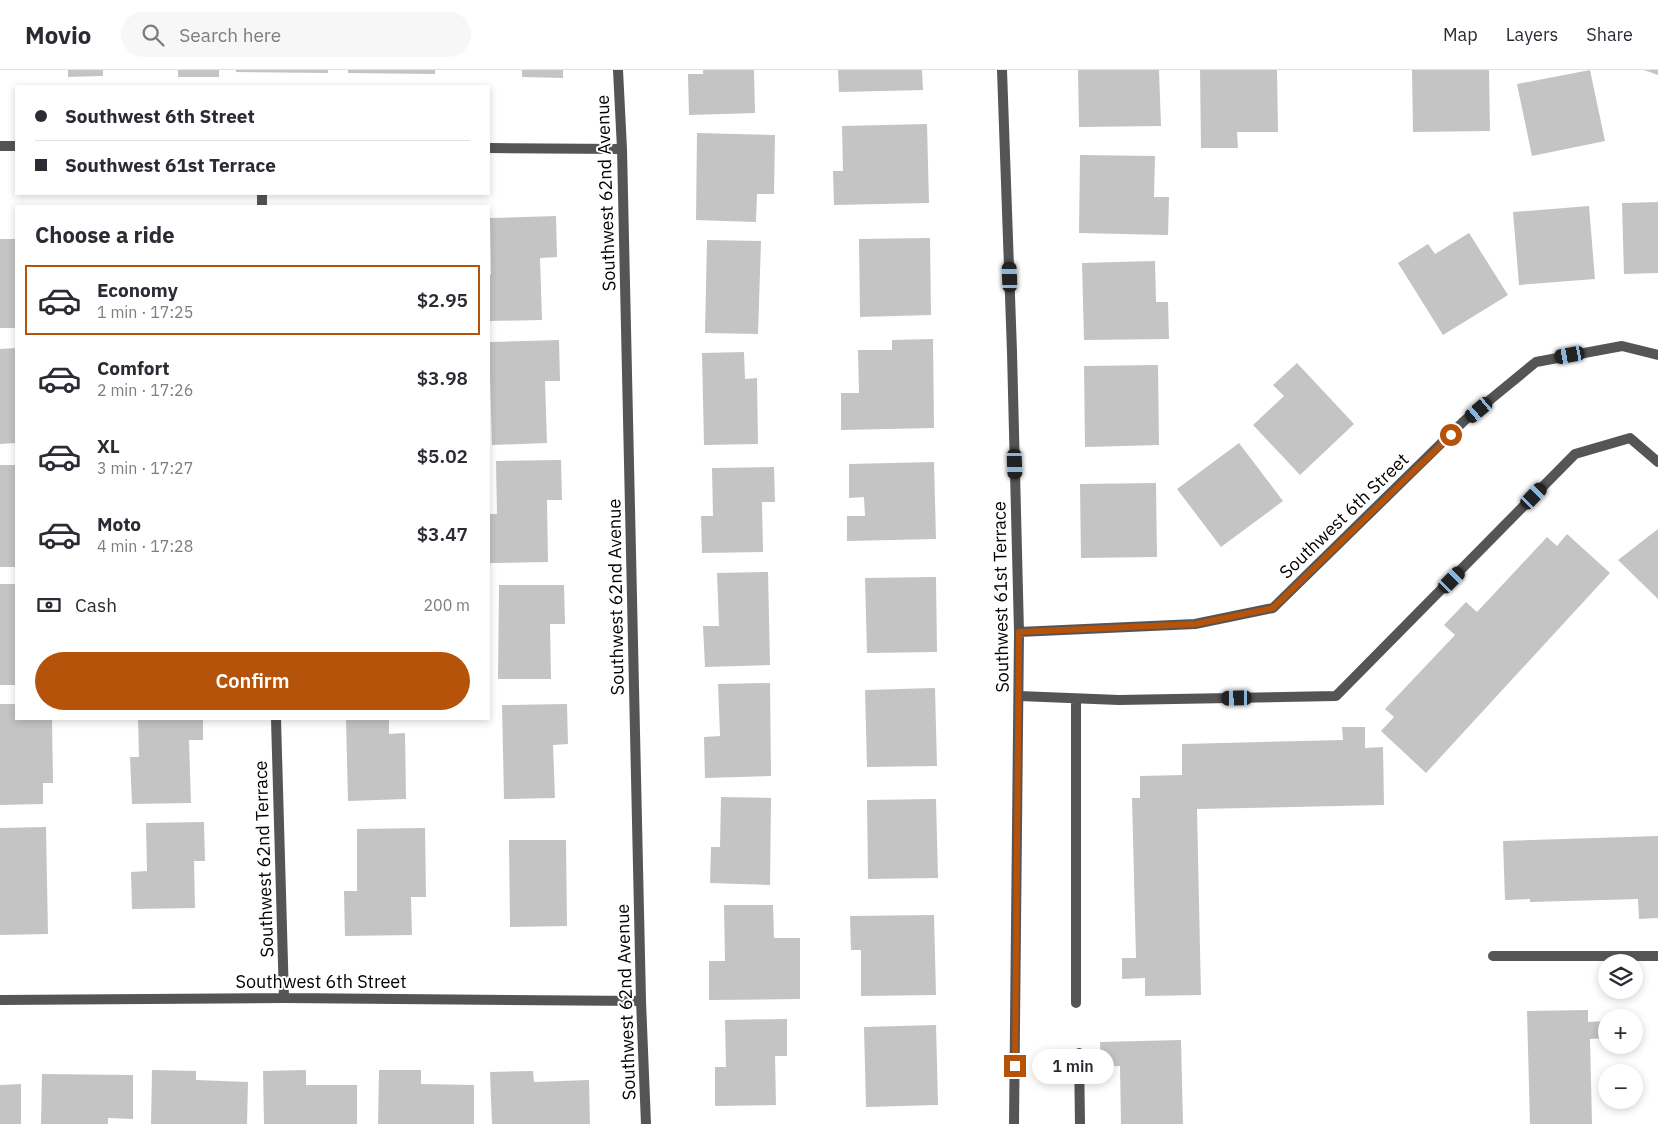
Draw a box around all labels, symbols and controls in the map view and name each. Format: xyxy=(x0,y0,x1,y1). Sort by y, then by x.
search box xyxy=(121,12,471,57)
text: Movio xyxy=(25,19,91,51)
icon: search xyxy=(139,21,167,49)
text: Search here xyxy=(179,23,281,47)
text: Map xyxy=(1443,23,1478,46)
text: Layers xyxy=(1506,23,1558,46)
text: Share xyxy=(1586,23,1633,46)
street label: Southwest 62nd Avenue xyxy=(591,94,620,292)
text: Southwest 6th Street xyxy=(65,104,255,128)
text: Southwest 61st Terrace xyxy=(65,153,276,177)
text: Choose a ride xyxy=(35,220,175,249)
car xyxy=(1001,262,1018,292)
icon: car xyxy=(37,278,82,323)
text: Economy xyxy=(97,278,178,302)
text: $2.95 xyxy=(417,288,468,312)
text: 1 min · 17:25 xyxy=(97,302,193,322)
car xyxy=(1553,345,1586,365)
icon: car xyxy=(37,356,82,401)
text: Comfort xyxy=(97,356,170,380)
text: $3.98 xyxy=(417,366,468,390)
text: 2 min · 17:26 xyxy=(97,380,193,400)
car xyxy=(1462,395,1495,425)
route start xyxy=(1440,424,1462,446)
icon: car xyxy=(37,434,82,479)
text: XL xyxy=(97,434,120,458)
text: $5.02 xyxy=(417,444,468,468)
street label: Southwest 6th Street xyxy=(1274,448,1413,583)
car xyxy=(1006,449,1023,479)
text: 3 min · 17:27 xyxy=(97,458,193,478)
car xyxy=(1518,480,1549,512)
street label: Southwest 62nd Avenue xyxy=(602,498,629,696)
street label: Southwest 61st Terrace xyxy=(987,501,1014,693)
icon: car xyxy=(37,512,82,557)
text: Moto xyxy=(97,512,141,536)
text: $3.47 xyxy=(417,522,468,546)
text: 4 min · 17:28 xyxy=(97,536,193,556)
car xyxy=(1436,564,1467,596)
icon: cash xyxy=(35,591,63,619)
text: Cash xyxy=(75,593,117,617)
text: 200 m xyxy=(423,595,470,615)
button: Confirm xyxy=(35,652,470,710)
car xyxy=(1221,690,1252,706)
street label: Southwest 62nd Terrace xyxy=(249,760,278,958)
street label: Southwest 62nd Avenue xyxy=(611,903,640,1101)
map controls xyxy=(1598,954,1643,1109)
button: layers xyxy=(1598,954,1643,999)
street label: Southwest 6th Street xyxy=(236,970,407,993)
button: + xyxy=(1598,1009,1643,1054)
callout: 1 min xyxy=(1032,1048,1115,1084)
route end xyxy=(1004,1055,1026,1077)
text: 1 min xyxy=(1052,1056,1094,1076)
button: − xyxy=(1598,1064,1643,1109)

